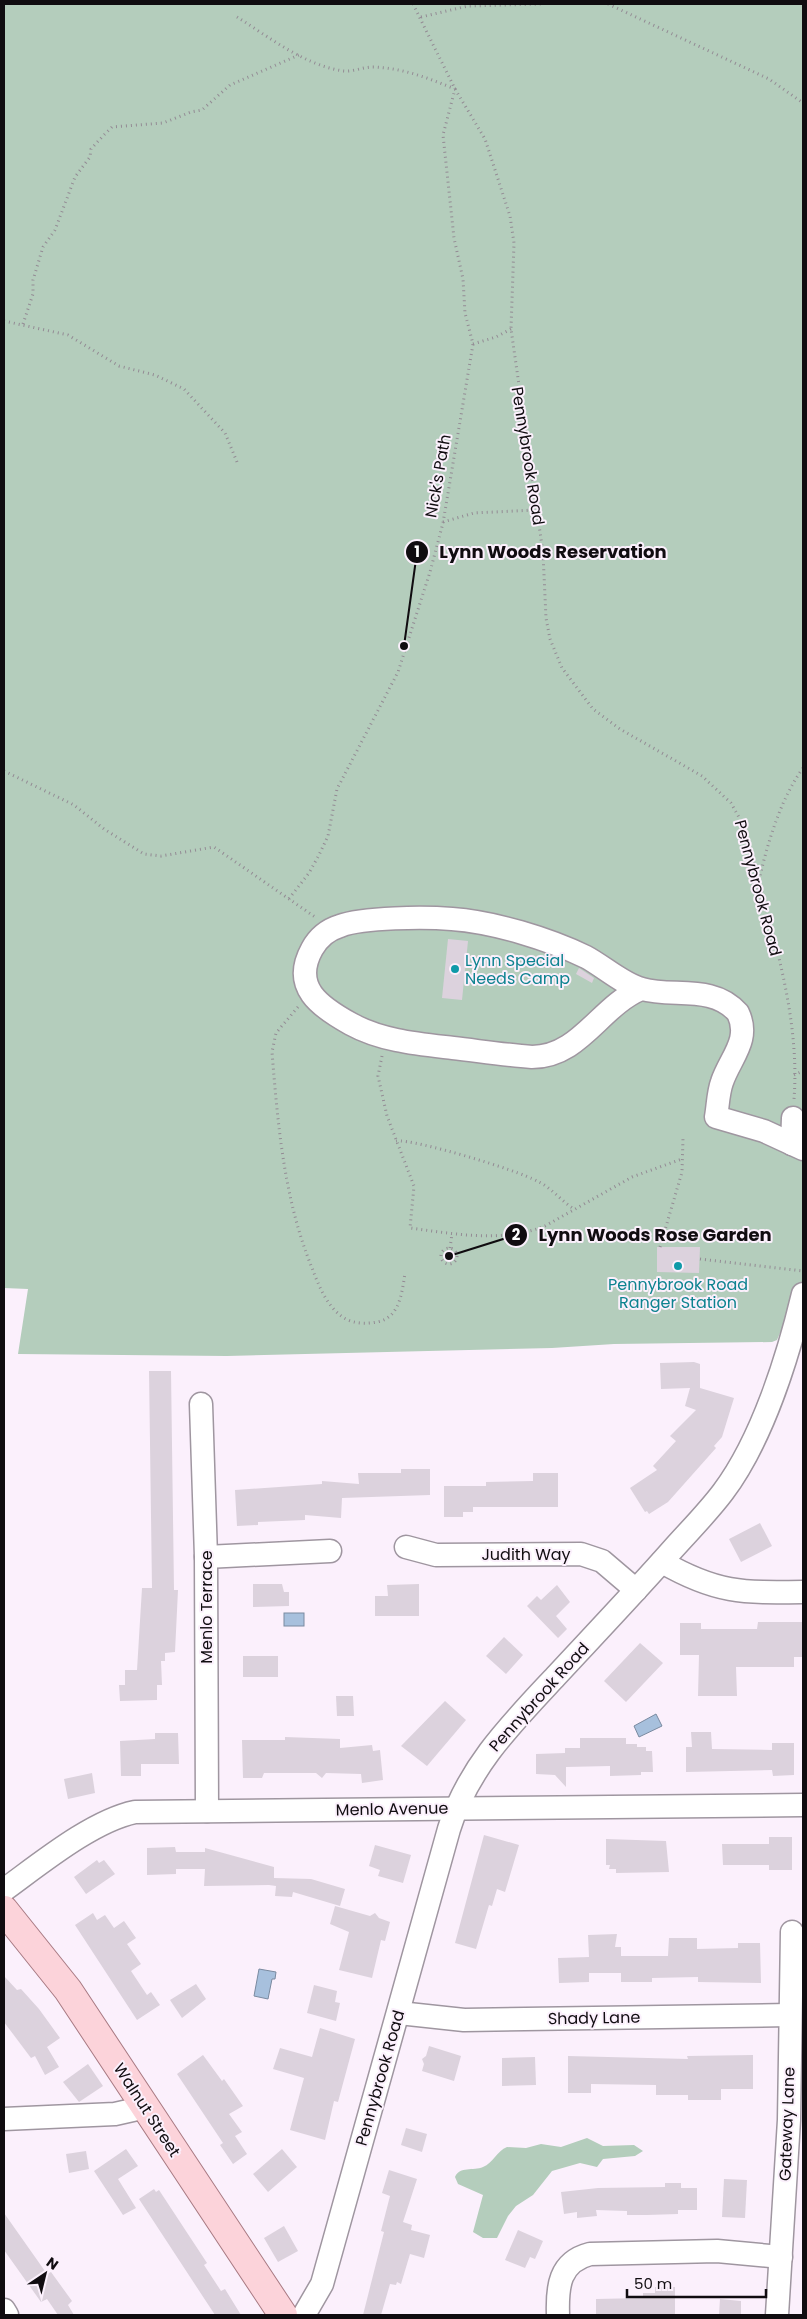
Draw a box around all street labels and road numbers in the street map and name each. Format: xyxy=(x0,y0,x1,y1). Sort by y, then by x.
street label: Pennybrook Road xyxy=(506,385,550,527)
street label: Nick's Path xyxy=(419,432,457,520)
street label: Pennybrook Road xyxy=(729,817,787,959)
street label: Judith Way xyxy=(481,1543,571,1566)
street label: Menlo Terrace xyxy=(195,1550,218,1664)
street label: Pennybrook Road xyxy=(484,1637,594,1757)
street label: Menlo Avenue xyxy=(336,1797,449,1821)
street label: Shady Lane xyxy=(548,2006,640,2030)
street label: Pennybrook Road xyxy=(350,2008,410,2148)
street label: Walnut Street xyxy=(108,2059,186,2162)
street label: Gateway Lane xyxy=(774,2067,800,2181)

